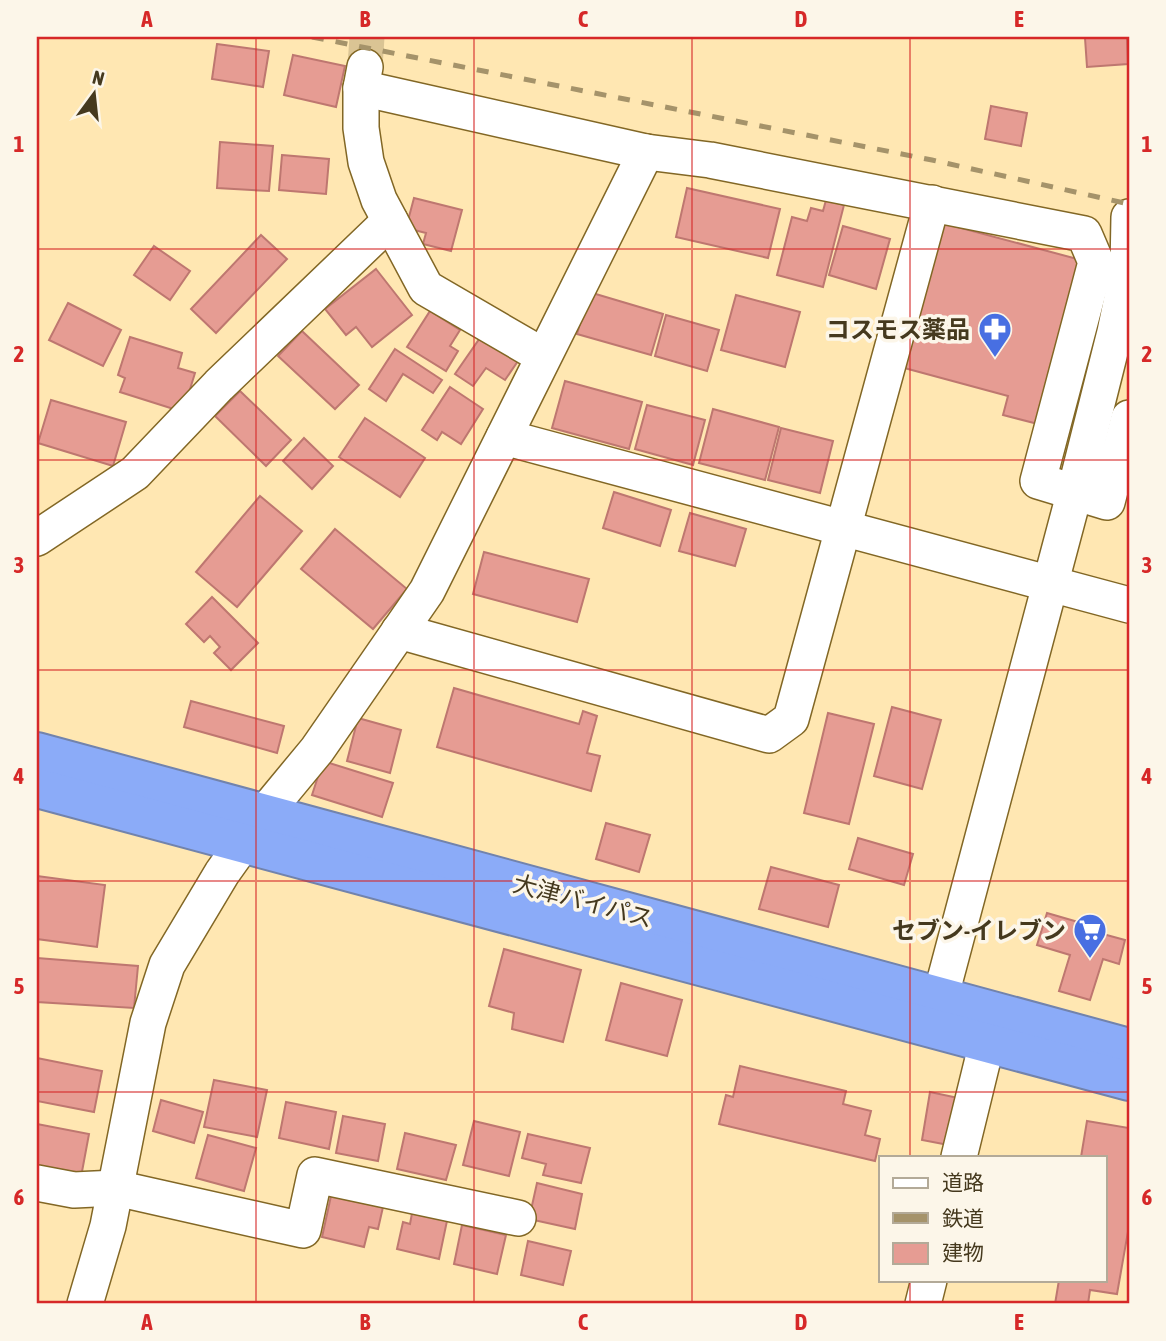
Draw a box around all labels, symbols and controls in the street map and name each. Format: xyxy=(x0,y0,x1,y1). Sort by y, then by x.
text: A xyxy=(140,6,153,32)
text: B xyxy=(360,6,371,32)
text: C xyxy=(578,6,589,32)
text: D xyxy=(795,6,808,32)
text: E xyxy=(1014,6,1024,32)
north arrow xyxy=(60,60,130,130)
text: N xyxy=(90,66,107,90)
text: 1 xyxy=(14,131,25,157)
text: 1 xyxy=(1142,131,1153,157)
pharmacy icon: コスモス薬品 xyxy=(976,310,1014,359)
place label: コスモス薬品 xyxy=(826,316,970,343)
text: 2 xyxy=(14,341,24,367)
text: 2 xyxy=(1142,341,1152,367)
text: 3 xyxy=(14,552,24,578)
text: 3 xyxy=(1142,552,1152,578)
text: 4 xyxy=(13,763,25,789)
text: 4 xyxy=(1141,763,1153,789)
street label: 大津バイパス xyxy=(510,869,656,933)
supermarket icon: セブン-イレブン xyxy=(1071,911,1109,960)
place label: セブン-イレブン xyxy=(892,917,1066,944)
text: 5 xyxy=(14,973,25,999)
text: 5 xyxy=(1142,973,1153,999)
legend xyxy=(879,1156,1106,1282)
text: 道路 xyxy=(942,1170,984,1194)
text: 6 xyxy=(14,1184,25,1210)
text: 6 xyxy=(1142,1184,1153,1210)
text: 鉄道 xyxy=(942,1206,984,1230)
text: 建物 xyxy=(942,1240,984,1264)
text: A xyxy=(140,1309,153,1335)
text: B xyxy=(360,1309,371,1335)
text: C xyxy=(578,1309,589,1335)
text: D xyxy=(795,1309,808,1335)
text: E xyxy=(1014,1309,1024,1335)

